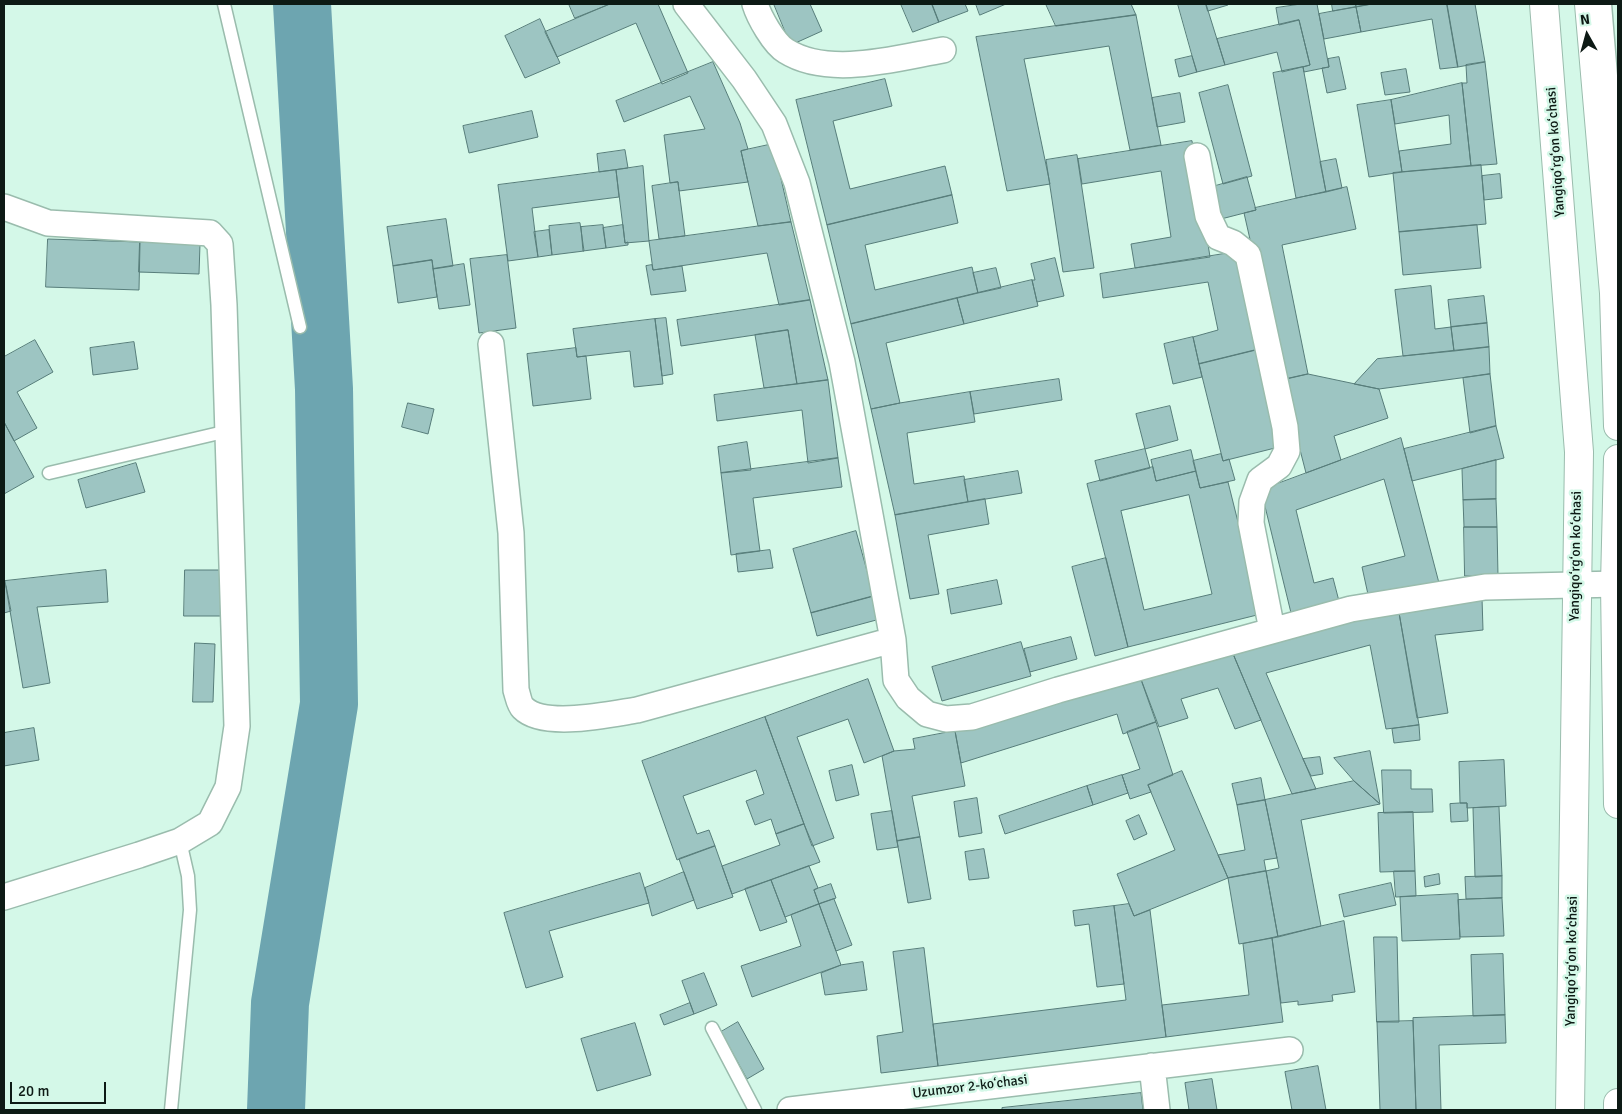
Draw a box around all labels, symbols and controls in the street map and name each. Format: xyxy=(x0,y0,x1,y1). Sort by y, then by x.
north arrow xyxy=(1562,10,1612,60)
text: N xyxy=(1579,11,1591,29)
street label: Yangiqoʻrgʻon koʻchasi xyxy=(1543,86,1569,218)
street label: Yangiqoʻrgʻon koʻchasi xyxy=(1566,491,1586,621)
street label: Yangiqoʻrgʻon koʻchasi xyxy=(1562,896,1582,1026)
scale bar xyxy=(12,1072,109,1104)
street label: Uzumzor 2-koʻchasi xyxy=(911,1072,1029,1102)
text: 20 m xyxy=(18,1082,49,1100)

